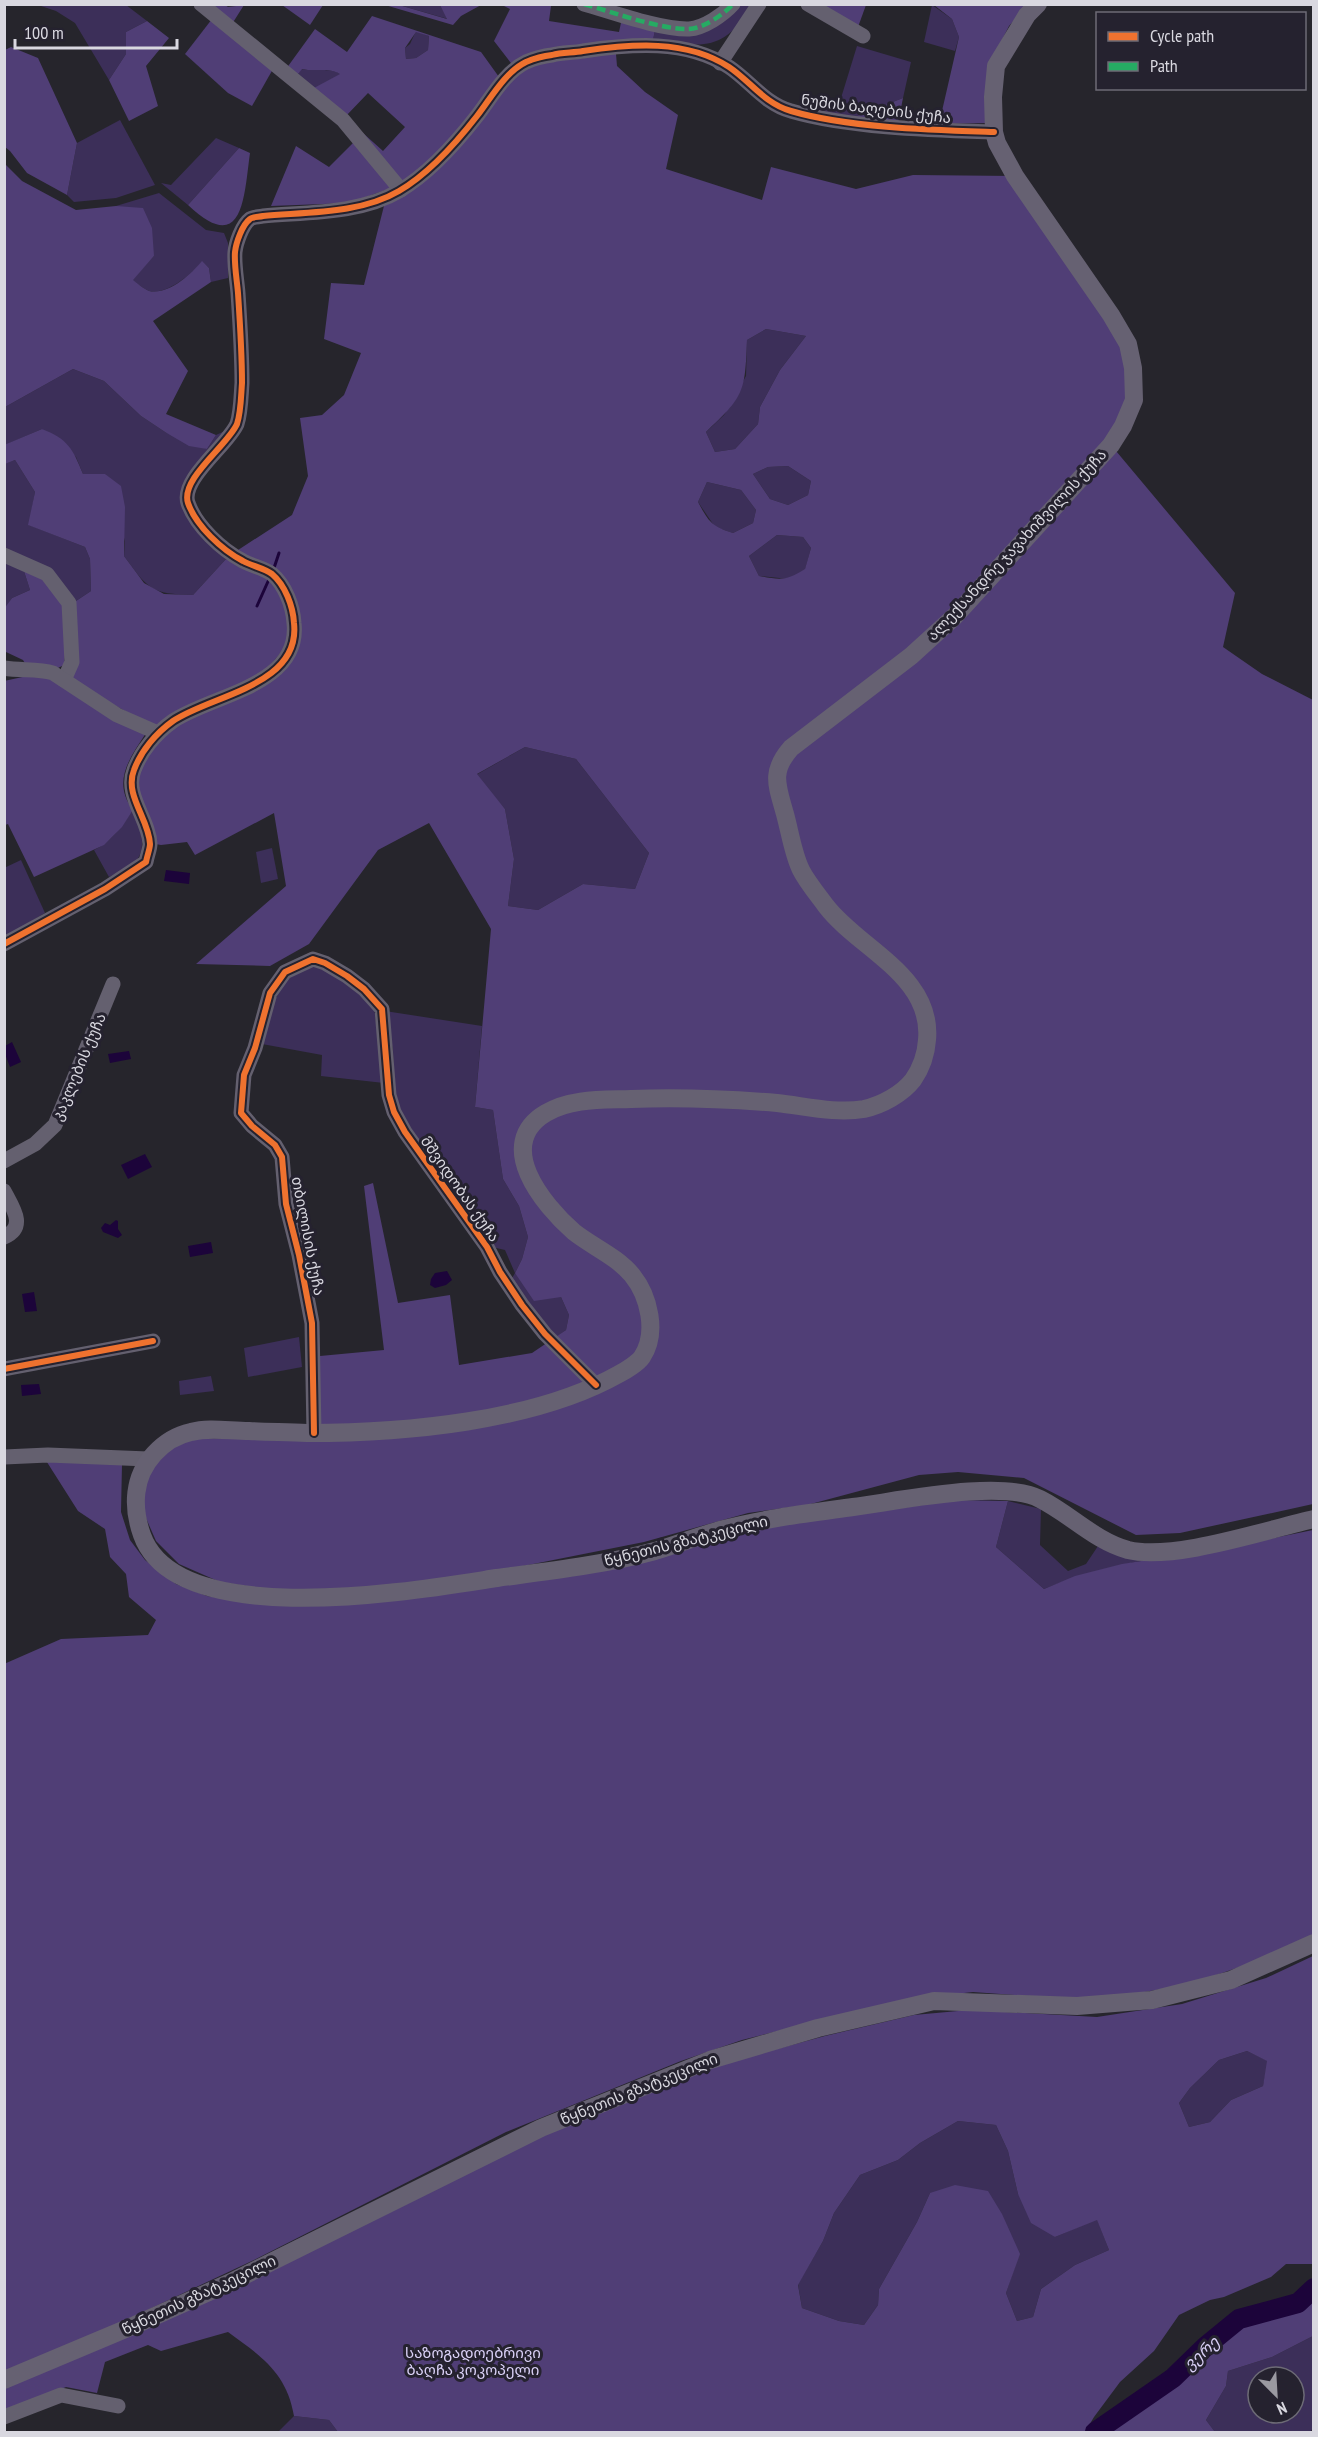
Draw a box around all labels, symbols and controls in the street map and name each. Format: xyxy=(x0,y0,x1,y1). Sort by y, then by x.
scale bar xyxy=(15,12,177,50)
legend xyxy=(1096,12,1306,90)
text: 100 m xyxy=(24,21,64,44)
text: Cycle path xyxy=(1150,24,1214,47)
text: Path xyxy=(1150,54,1178,77)
street label: ნუშის ბაღების ქუჩა xyxy=(800,90,952,127)
street label: ალექსანდრე ჯავახიშვილის ქუჩა xyxy=(923,445,1110,644)
street label: კაკლების ქუჩა xyxy=(47,1010,110,1124)
street label: მშვიდობას ქუჩა xyxy=(417,1132,504,1245)
street label: თბილისის ქუჩა xyxy=(288,1175,329,1297)
street label: წყნეთის გზატკეცილი xyxy=(602,1511,770,1570)
street label: წყნეთის გზატკეცილი xyxy=(557,2048,720,2129)
street label: წყნეთის გზატკეცილი xyxy=(119,2250,279,2339)
water label: ვერე xyxy=(1179,2332,1223,2374)
park label: საზოგადოებრივი ბაღჩა კოკოპელი xyxy=(405,2343,541,2379)
north arrow xyxy=(1246,2365,1306,2425)
text: N xyxy=(1274,2398,1290,2420)

